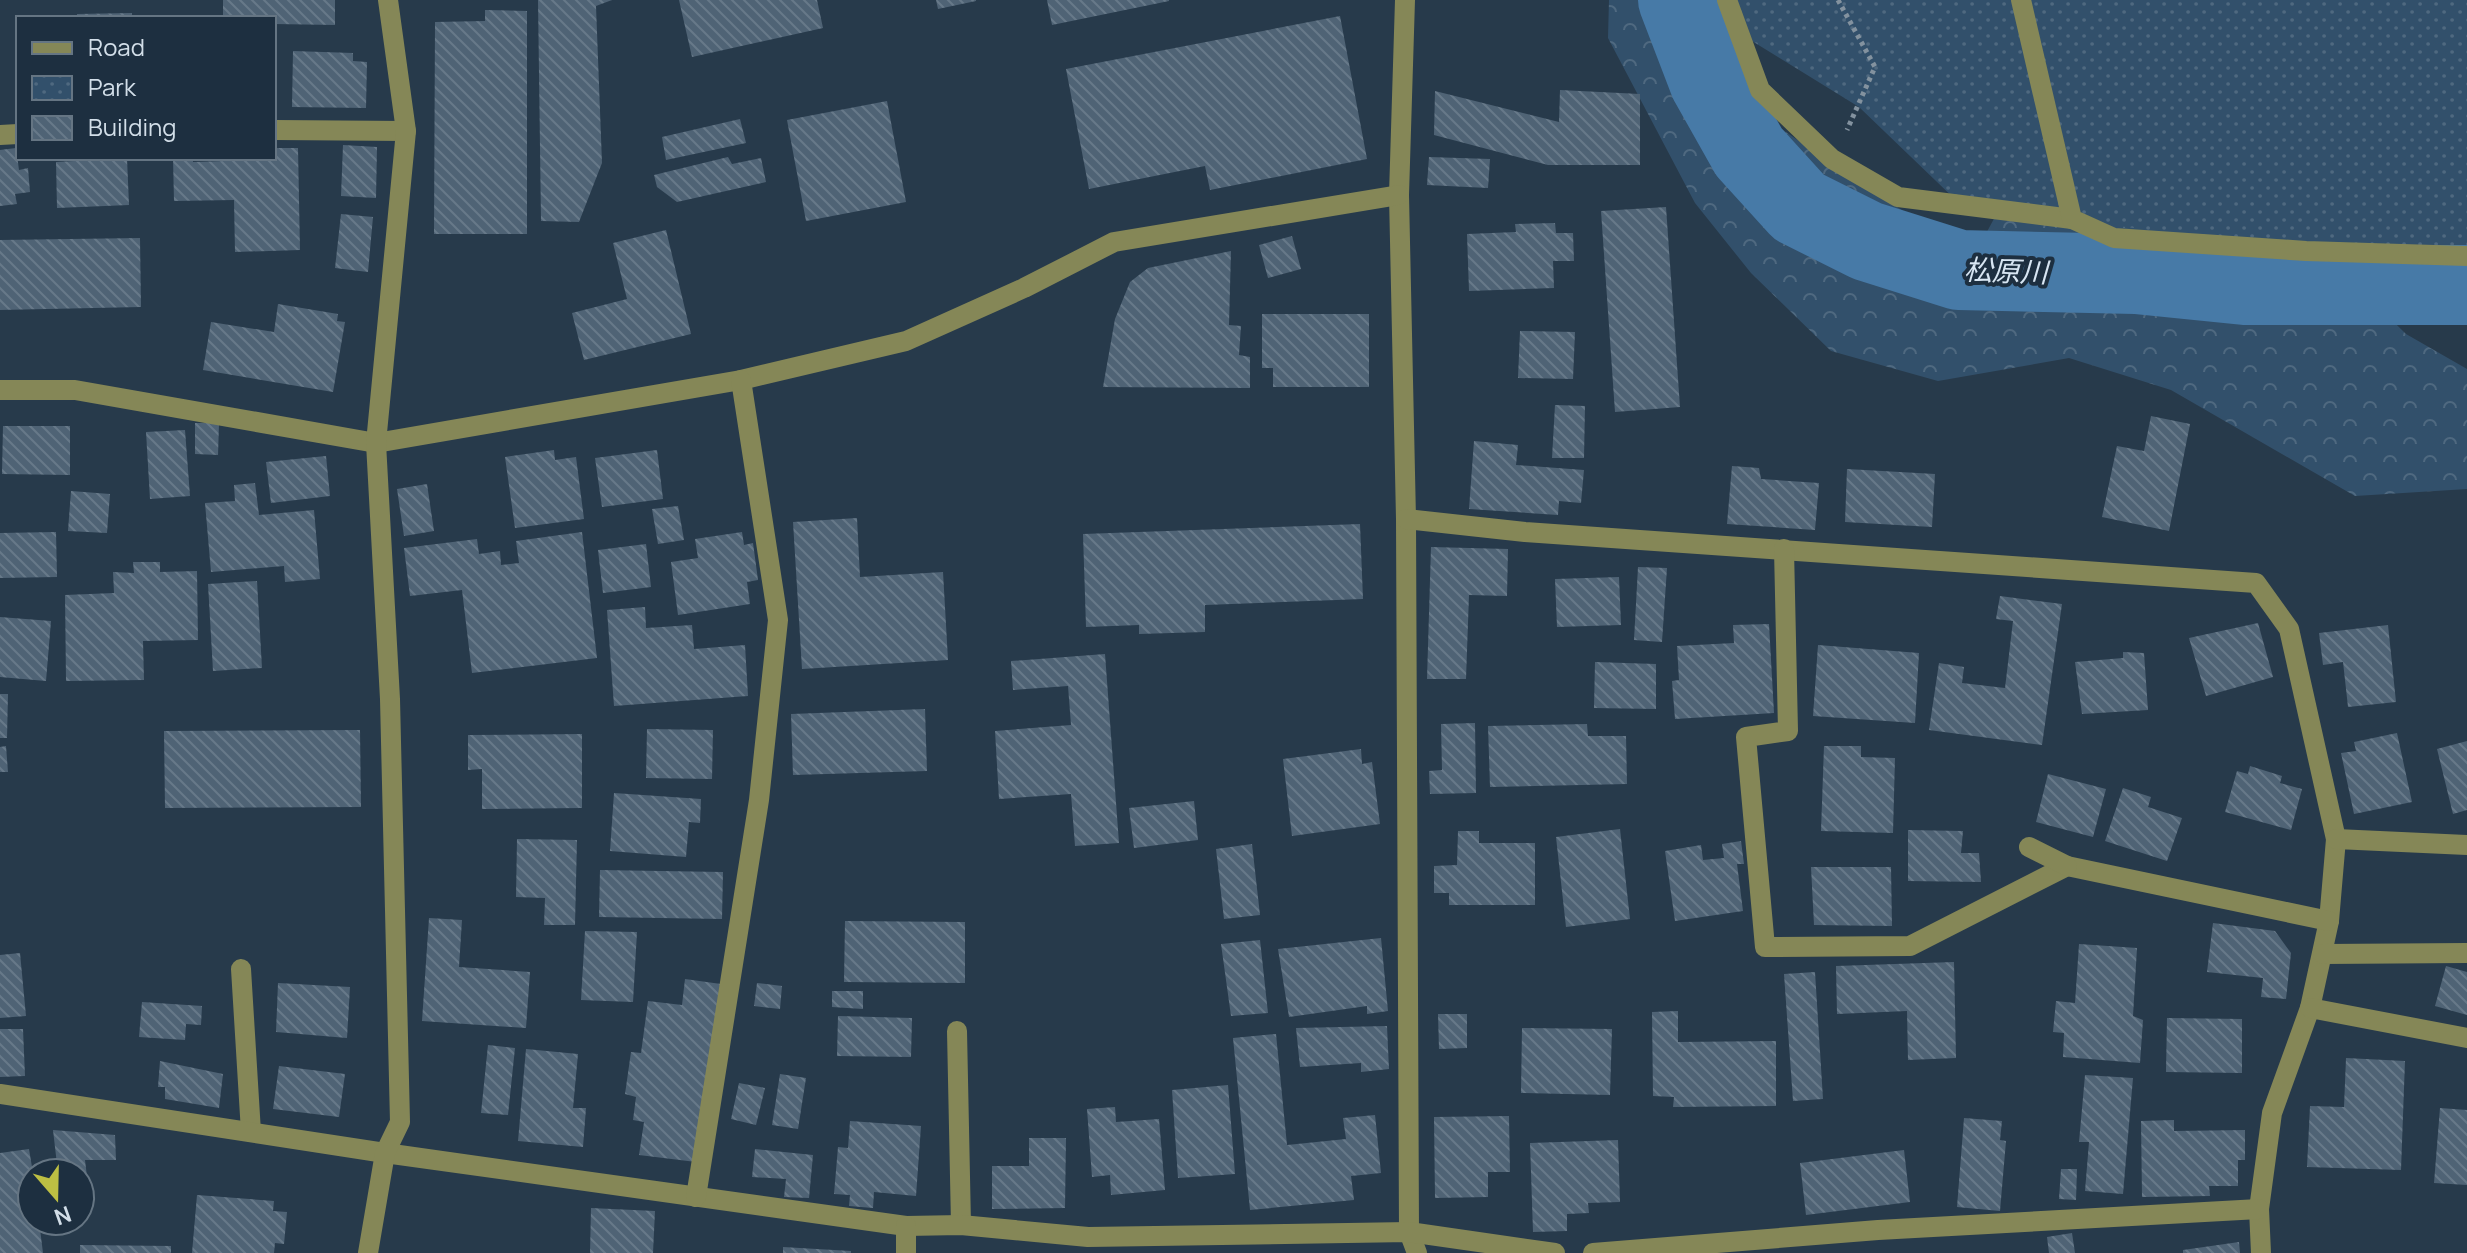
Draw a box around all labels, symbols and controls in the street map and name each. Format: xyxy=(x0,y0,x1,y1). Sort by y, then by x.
legend xyxy=(16,16,276,160)
text: Road xyxy=(88,30,145,63)
text: Park xyxy=(88,70,137,103)
text: Building xyxy=(88,110,176,143)
water label: 松原川 xyxy=(1963,250,2052,291)
north arrow xyxy=(16,1157,96,1237)
text: N xyxy=(50,1199,75,1233)

